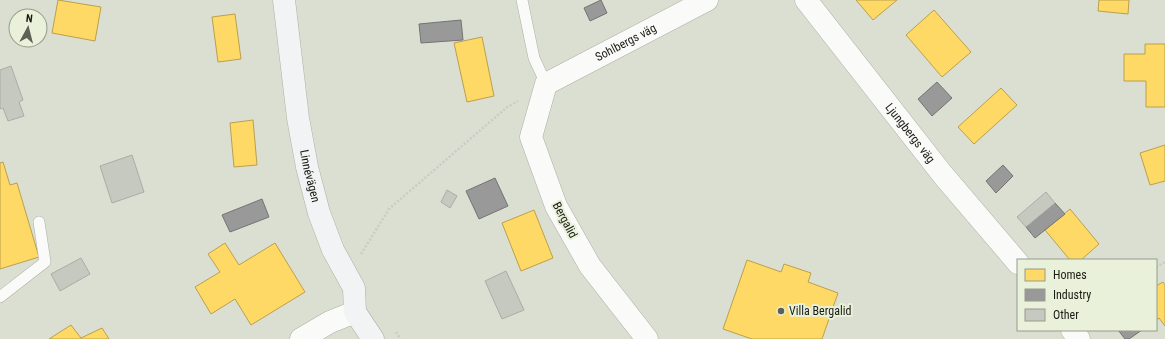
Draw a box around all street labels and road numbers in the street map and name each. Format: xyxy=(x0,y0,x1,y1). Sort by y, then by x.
street label: Sohlbergs väg xyxy=(593,21,659,64)
street label: Ljungbergs väg xyxy=(882,100,938,166)
street label: Linnévägen xyxy=(297,148,323,204)
street label: Bergalid xyxy=(550,200,580,240)

